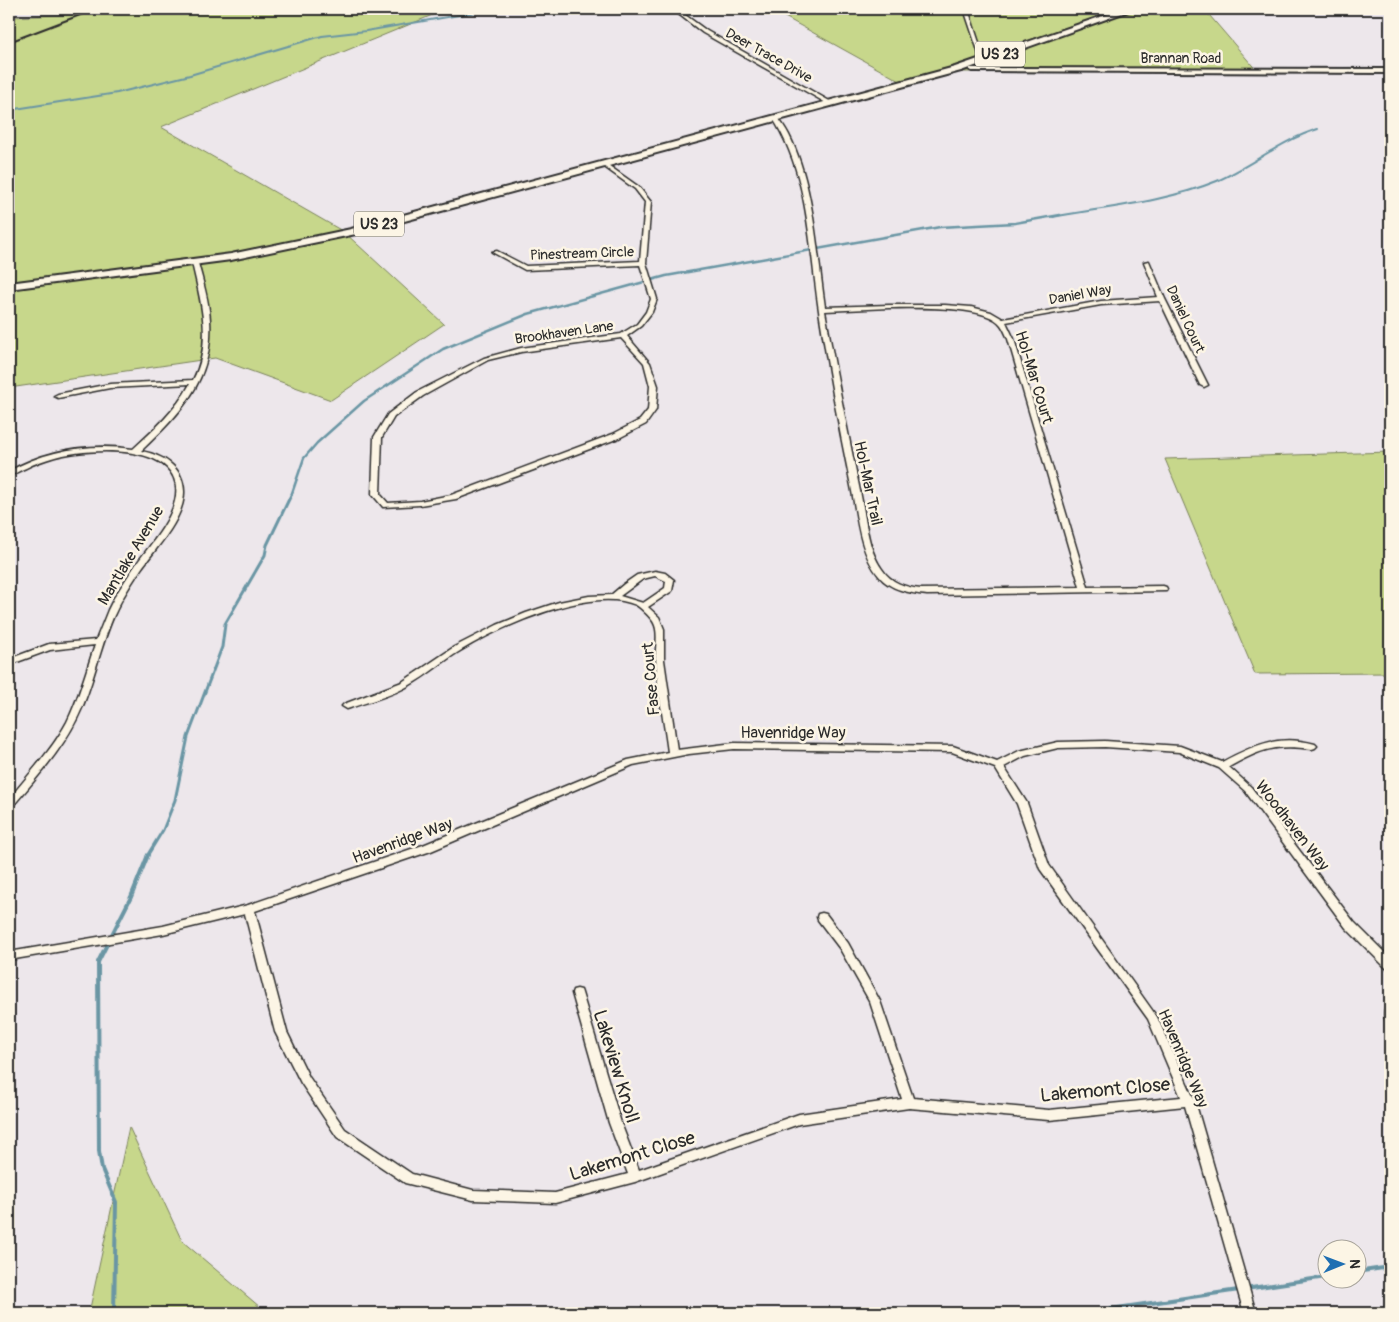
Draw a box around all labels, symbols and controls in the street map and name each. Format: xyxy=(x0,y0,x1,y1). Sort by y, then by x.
street label: Deer Trace Drive xyxy=(722,25,815,86)
road number: US 23 xyxy=(975,42,1025,66)
street label: Brannan Road xyxy=(1141,50,1222,67)
road number: US 23 xyxy=(354,212,404,236)
street label: Pinestream Circle xyxy=(530,243,634,264)
street label: Daniel Way xyxy=(1048,281,1113,308)
street label: Daniel Court xyxy=(1163,283,1209,356)
street label: Brookhaven Lane xyxy=(514,317,615,348)
street label: Hol-Mar Court xyxy=(1010,328,1058,427)
street label: Hol-Mar Trail xyxy=(849,439,887,527)
street label: Mantlake Avenue xyxy=(93,502,168,609)
street label: Fase Court xyxy=(638,641,664,716)
street label: Havenridge Way xyxy=(740,723,846,743)
street label: Woodhaven Way xyxy=(1251,777,1334,875)
street label: Havenridge Way xyxy=(350,814,455,868)
street label: Havenridge Way xyxy=(1153,1006,1213,1111)
street label: Lakeview Knoll xyxy=(587,1007,645,1126)
street label: Lakemont Close xyxy=(1039,1072,1172,1108)
street label: Lakemont Close xyxy=(567,1125,699,1186)
north arrow xyxy=(1316,1240,1366,1290)
text: N xyxy=(1346,1259,1363,1269)

